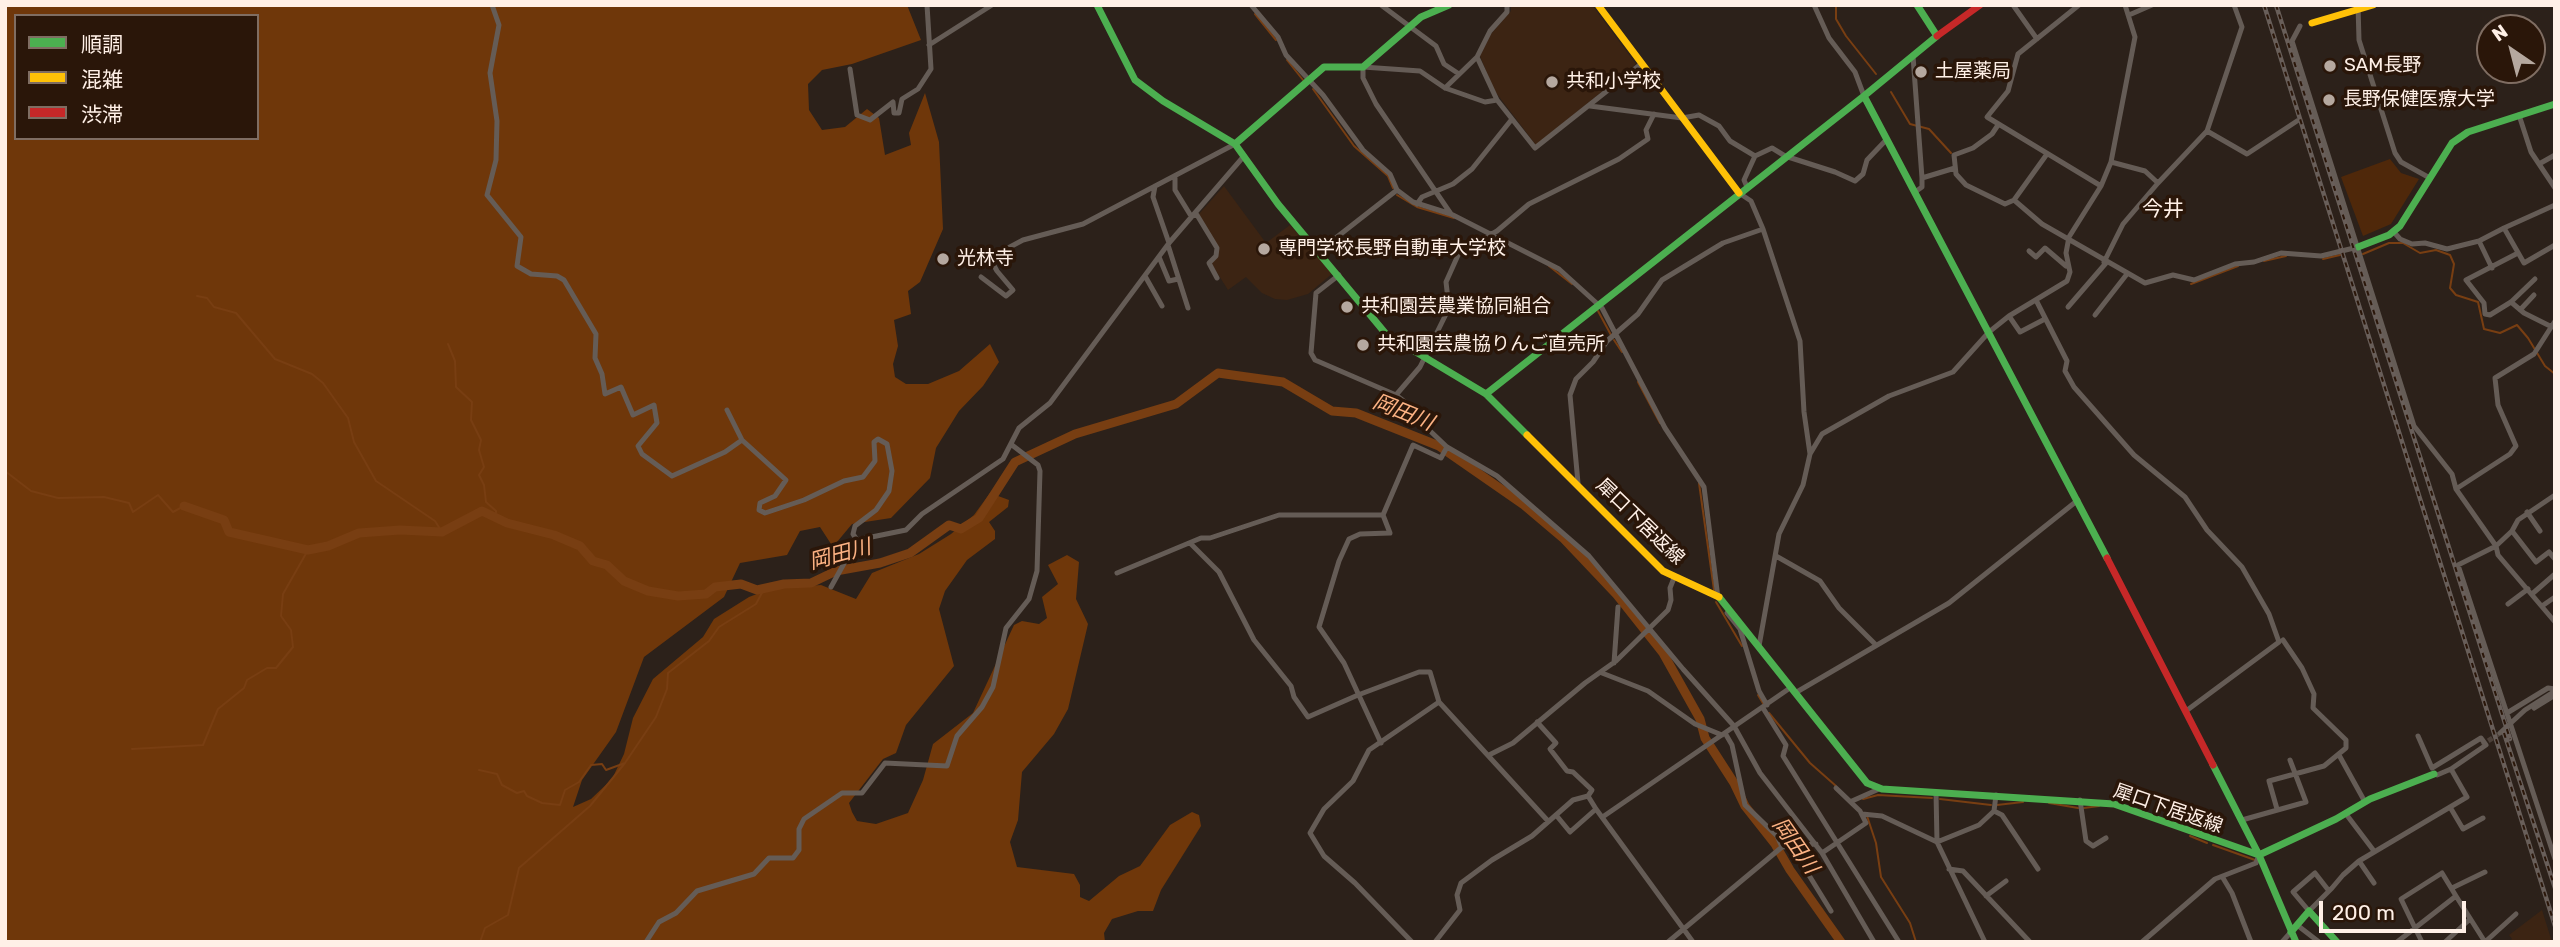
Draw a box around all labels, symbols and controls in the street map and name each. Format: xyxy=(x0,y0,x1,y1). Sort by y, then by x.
legend xyxy=(14,14,259,140)
north arrow xyxy=(2476,14,2546,84)
text: N xyxy=(2488,20,2512,46)
text: 順調 xyxy=(81,32,123,57)
place label: SAM長野 xyxy=(2344,55,2421,77)
marker: SAM長野 xyxy=(2322,58,2338,74)
place label: 土屋薬局 xyxy=(1935,61,2011,83)
marker: 土屋薬局 xyxy=(1913,64,1929,80)
text: 混雑 xyxy=(81,67,123,92)
place label: 共和小学校 xyxy=(1566,71,1661,93)
marker: 共和小学校 xyxy=(1544,74,1560,90)
place label: 長野保健医療大学 xyxy=(2343,89,2495,111)
marker: 長野保健医療大学 xyxy=(2321,92,2337,108)
text: 渋滞 xyxy=(81,102,123,127)
district label: 今井 xyxy=(2142,197,2184,223)
place label: 専門学校長野自動車大学校 xyxy=(1278,238,1506,260)
marker: 専門学校長野自動車大学校 xyxy=(1256,241,1272,257)
place label: 光林寺 xyxy=(957,248,1014,270)
marker: 光林寺 xyxy=(935,251,951,267)
place label: 共和園芸農業協同組合 xyxy=(1361,296,1551,318)
marker: 共和園芸農業協同組合 xyxy=(1339,299,1355,315)
place label: 共和園芸農協りんご直売所 xyxy=(1377,334,1605,356)
marker: 共和園芸農協りんご直売所 xyxy=(1355,337,1371,353)
water label: 岡田川 xyxy=(1369,390,1437,436)
street label: 犀口下居返線 xyxy=(1591,474,1689,570)
water label: 岡田川 xyxy=(806,535,874,575)
street label: 犀口下居返線 xyxy=(2110,780,2226,838)
water label: 岡田川 xyxy=(1767,813,1823,879)
scale bar xyxy=(2322,888,2469,932)
text: 200 m xyxy=(2332,900,2395,925)

